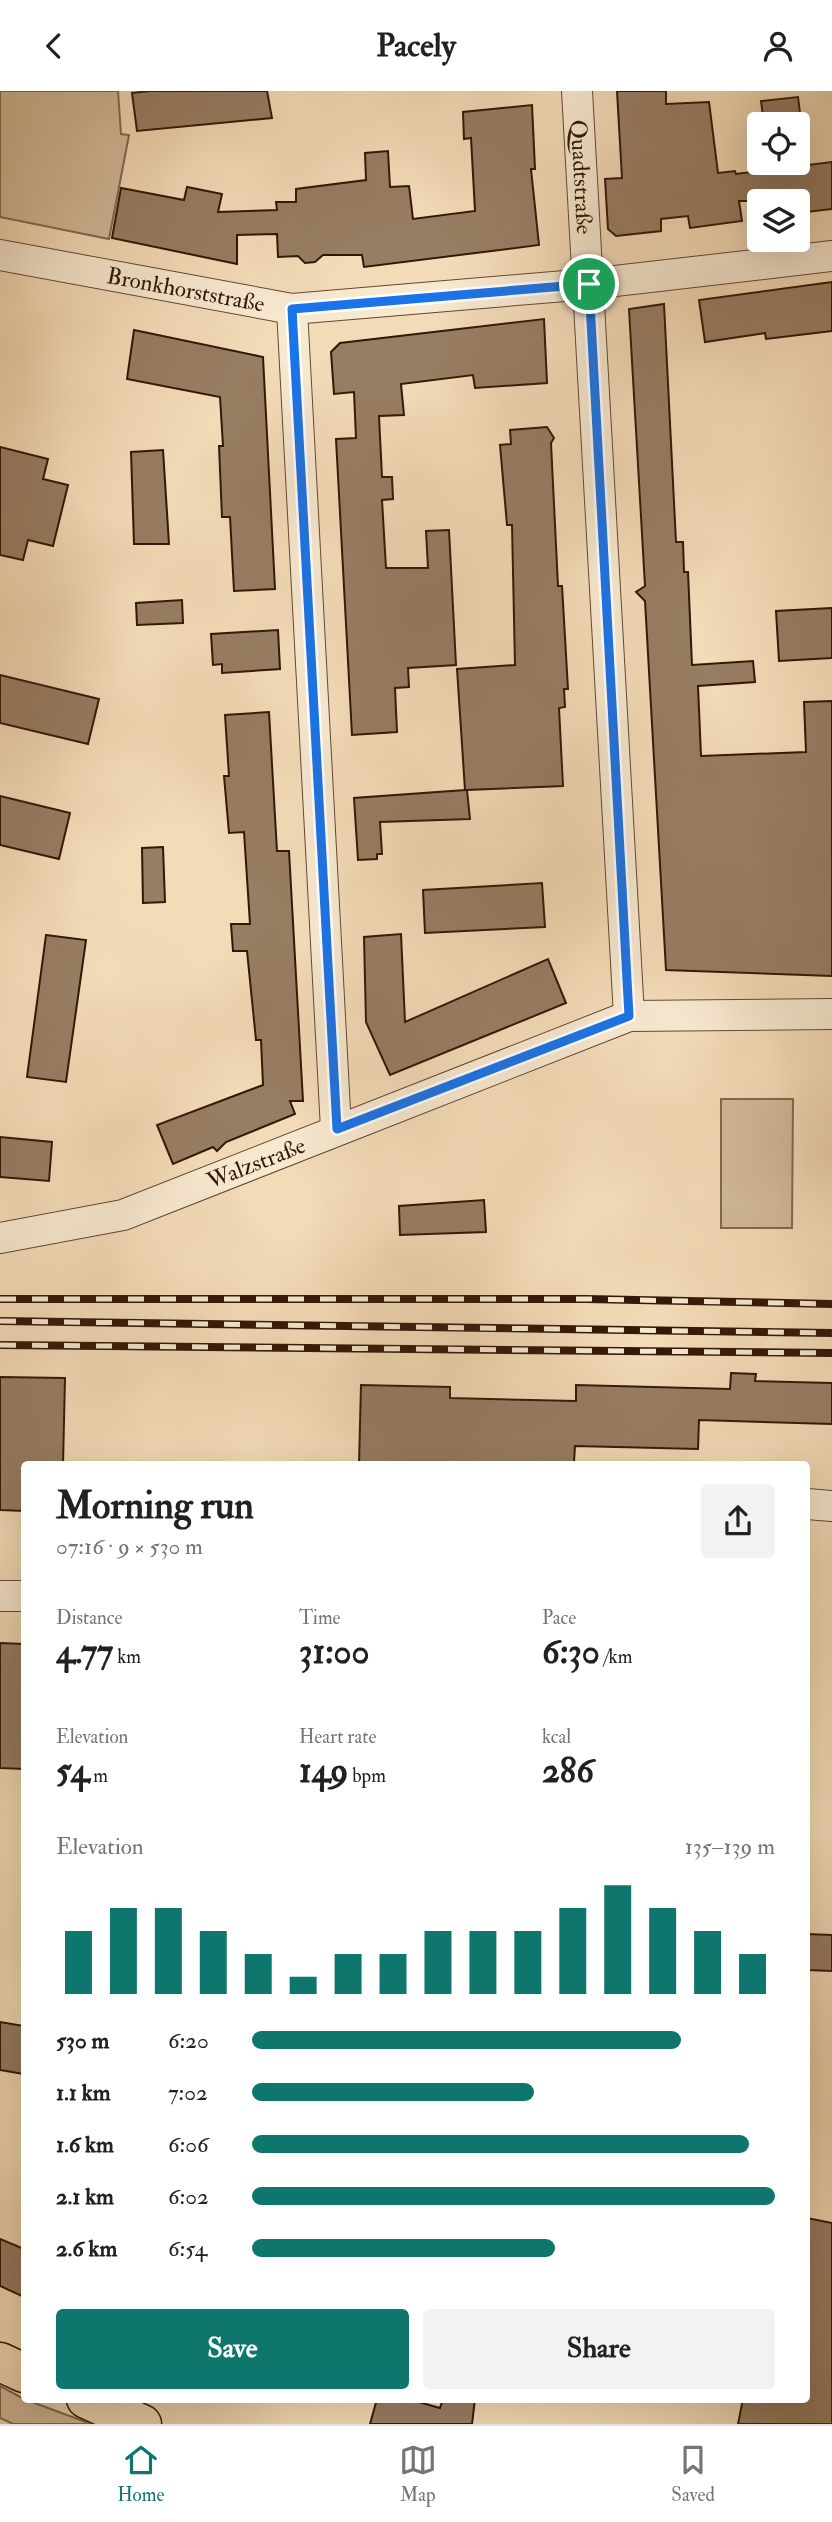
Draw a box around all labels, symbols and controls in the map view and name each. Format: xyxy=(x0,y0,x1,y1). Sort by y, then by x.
text: Pacely xyxy=(376,26,456,66)
icon: back xyxy=(35,27,73,65)
icon: person xyxy=(759,27,797,65)
map controls xyxy=(747,112,810,252)
button: locate xyxy=(747,112,810,175)
street label: Quadtstraße xyxy=(564,119,599,235)
button: layers xyxy=(747,189,810,252)
pin xyxy=(559,254,619,314)
street label: Bronkhorststraße xyxy=(105,261,267,319)
icon: arrive xyxy=(570,265,608,303)
street label: Walzstraße xyxy=(202,1131,310,1196)
text: Morning run xyxy=(56,1482,254,1530)
button: share xyxy=(701,1484,775,1558)
text: 07:16 · 9 × 530 m xyxy=(56,1532,203,1561)
text: Distance xyxy=(56,1606,122,1630)
text: Time xyxy=(299,1606,341,1630)
text: Pace xyxy=(542,1606,576,1630)
text: 4.77 xyxy=(56,1630,113,1674)
text: 31:00 xyxy=(299,1630,369,1674)
text: 6:30 xyxy=(542,1630,600,1674)
text: km xyxy=(113,1645,141,1669)
text: /km xyxy=(600,1645,632,1669)
text: Elevation xyxy=(56,1725,128,1749)
text: Heart rate xyxy=(299,1725,376,1749)
text: kcal xyxy=(542,1725,571,1749)
text: 54 xyxy=(56,1749,89,1793)
text: 149 xyxy=(299,1749,348,1793)
text: 286 xyxy=(542,1749,594,1793)
text: m xyxy=(89,1764,108,1788)
text: bpm xyxy=(348,1764,386,1788)
text: Elevation xyxy=(56,1832,144,1861)
text: 135–139 m xyxy=(685,1832,775,1861)
text: 530 m xyxy=(56,2026,109,2055)
text: 6:20 xyxy=(168,2026,209,2055)
text: 1.1 km xyxy=(56,2078,111,2107)
text: 7:02 xyxy=(168,2078,208,2107)
text: 1.6 km xyxy=(56,2130,114,2159)
text: 6:06 xyxy=(168,2130,209,2159)
text: 2.1 km xyxy=(56,2182,114,2211)
text: 6:02 xyxy=(168,2182,209,2211)
text: 2.6 km xyxy=(56,2234,117,2263)
text: 6:54 xyxy=(168,2234,207,2263)
button: Save xyxy=(56,2309,409,2389)
button: Share xyxy=(423,2309,775,2389)
tab: Home xyxy=(117,2441,164,2507)
tab: Map xyxy=(399,2441,437,2507)
tab: Saved xyxy=(671,2441,715,2507)

